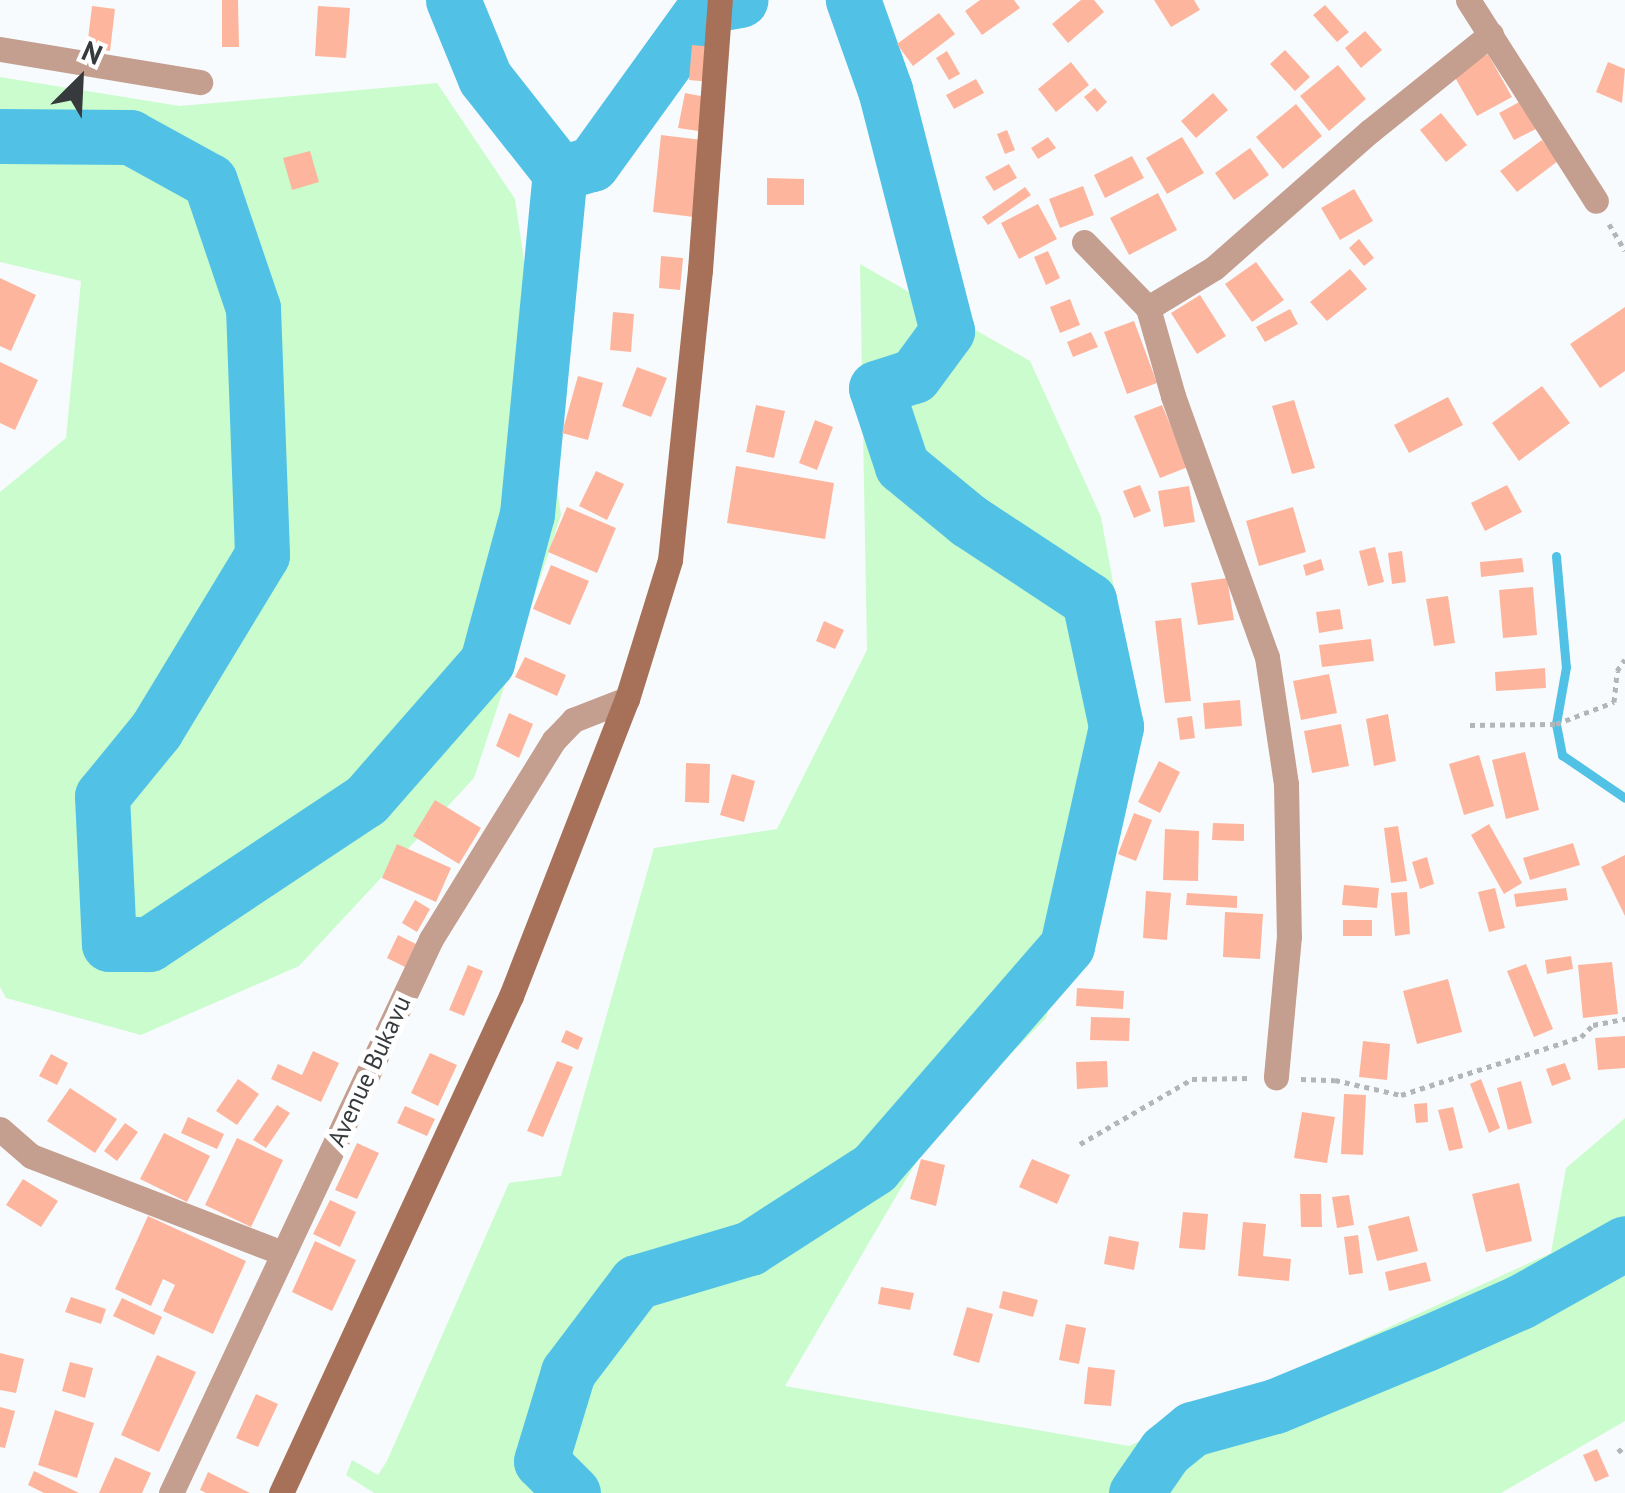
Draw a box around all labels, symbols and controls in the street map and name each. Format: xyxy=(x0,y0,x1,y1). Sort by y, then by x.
north arrow xyxy=(30,30,130,130)
text: N xyxy=(76,31,108,73)
street label: Avenue Bukavu xyxy=(321,991,417,1151)

